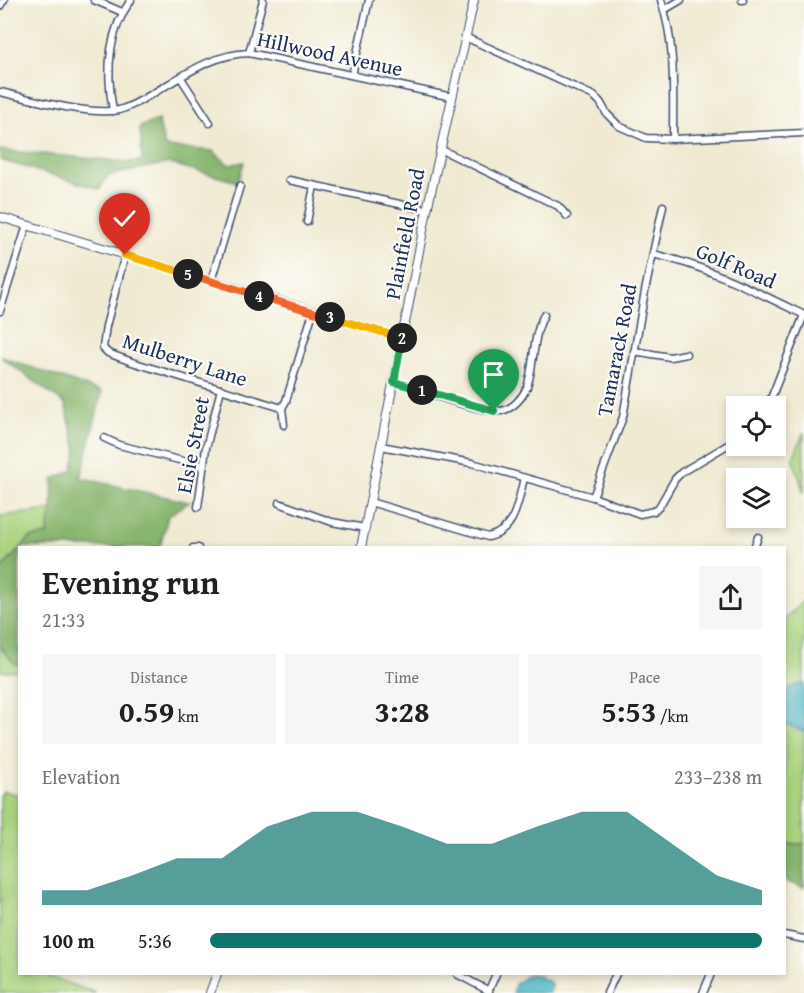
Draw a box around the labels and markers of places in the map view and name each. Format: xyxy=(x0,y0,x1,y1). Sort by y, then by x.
pin xyxy=(99,193,150,255)
pin: 5 xyxy=(173,259,203,289)
pin: 4 xyxy=(244,281,274,311)
pin: 3 xyxy=(315,302,345,332)
pin: 2 xyxy=(387,323,417,353)
pin xyxy=(468,349,519,411)
pin: 1 xyxy=(407,375,437,405)

